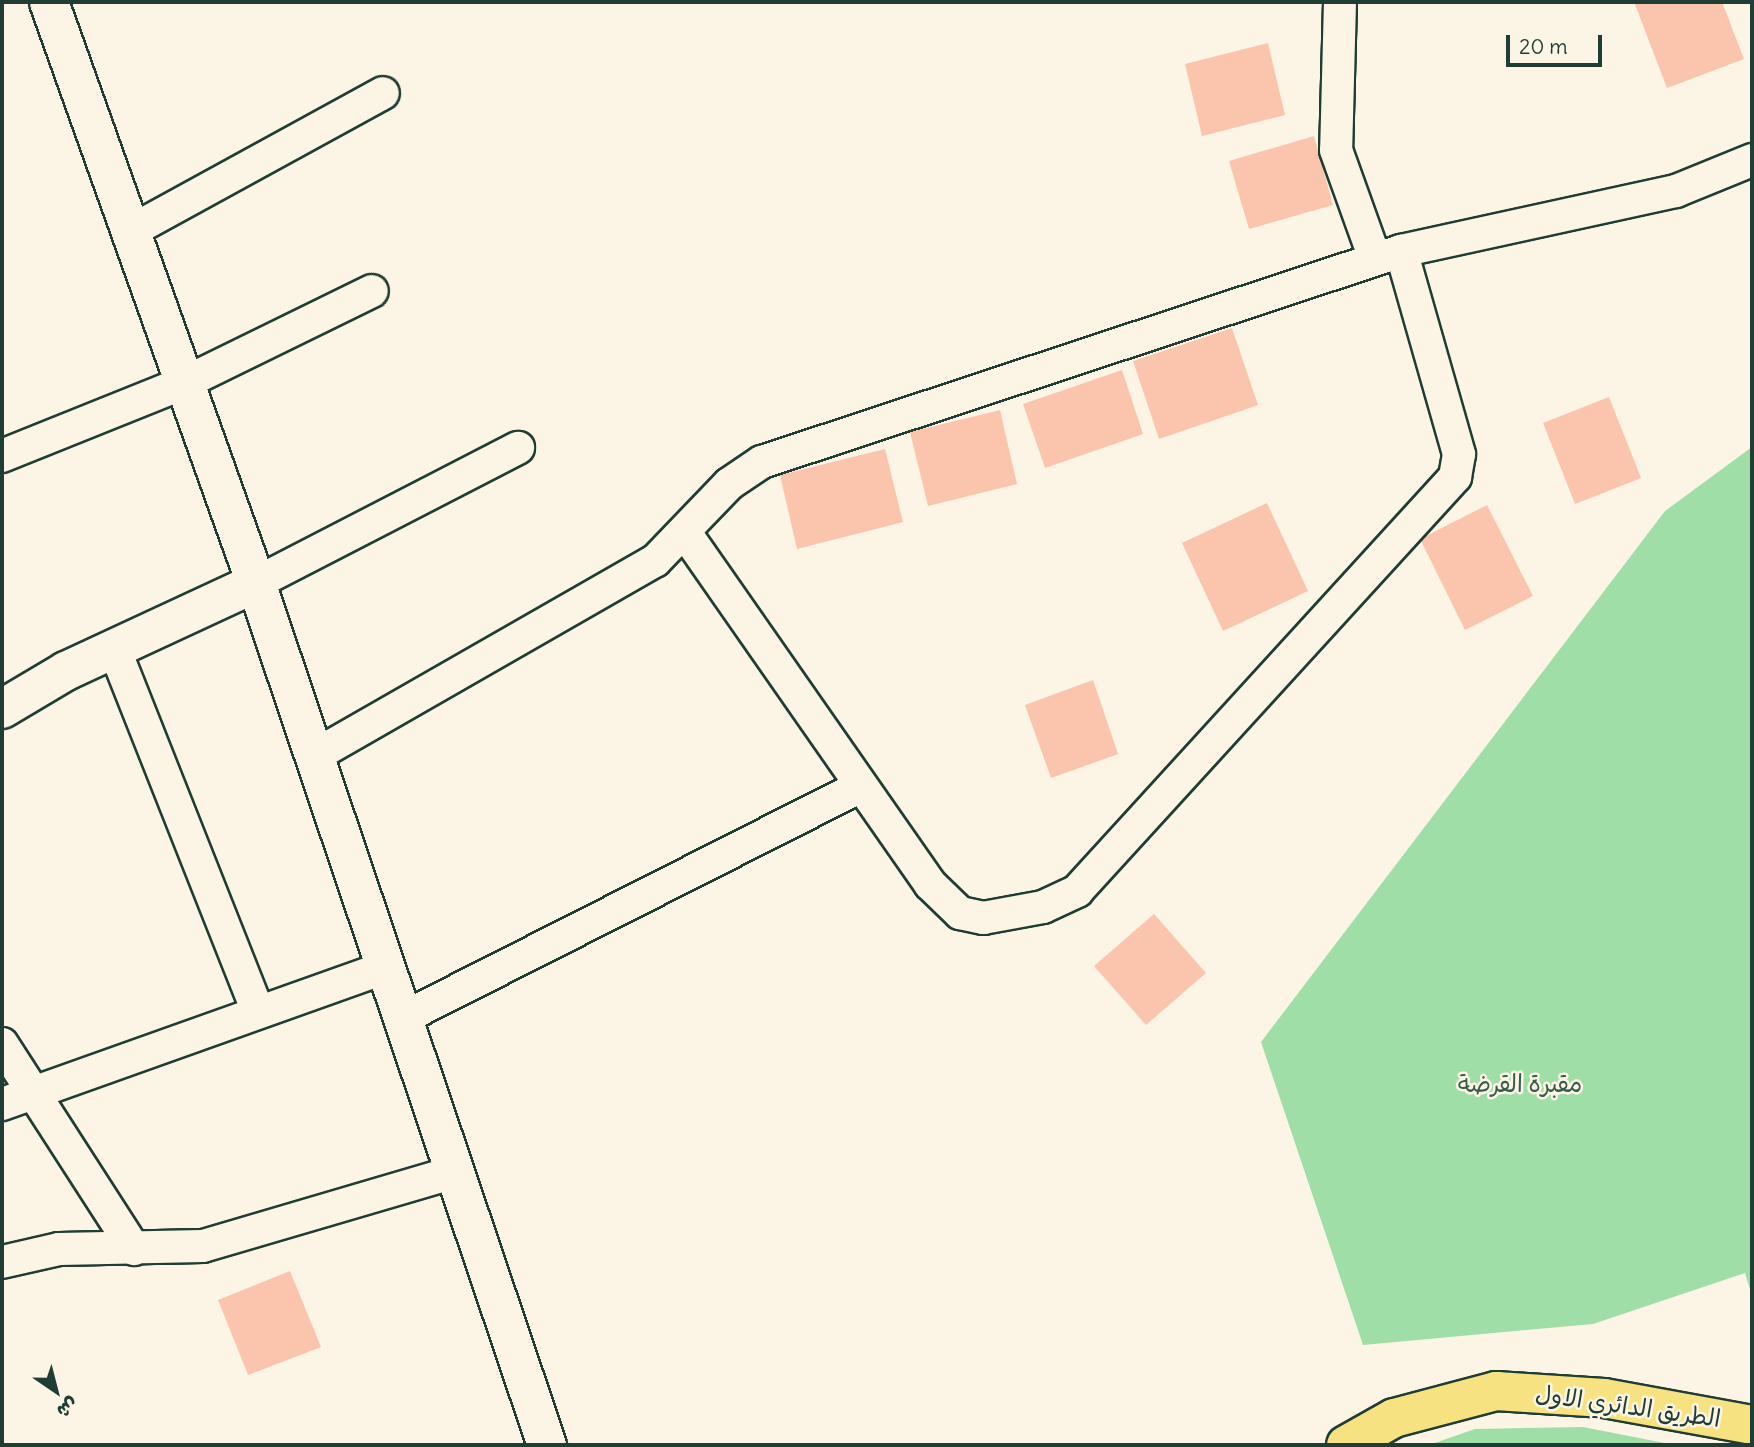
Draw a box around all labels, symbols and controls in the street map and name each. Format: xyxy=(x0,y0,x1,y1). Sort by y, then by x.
scale bar xyxy=(1509,21,1605,65)
text: 20 m xyxy=(1519,33,1568,60)
park label: مقبرة القرضة xyxy=(1458,1070,1582,1098)
north arrow xyxy=(21,1356,91,1426)
street label: الطريق الدائري الاول xyxy=(1534,1379,1722,1433)
text: ش xyxy=(53,1392,83,1424)

